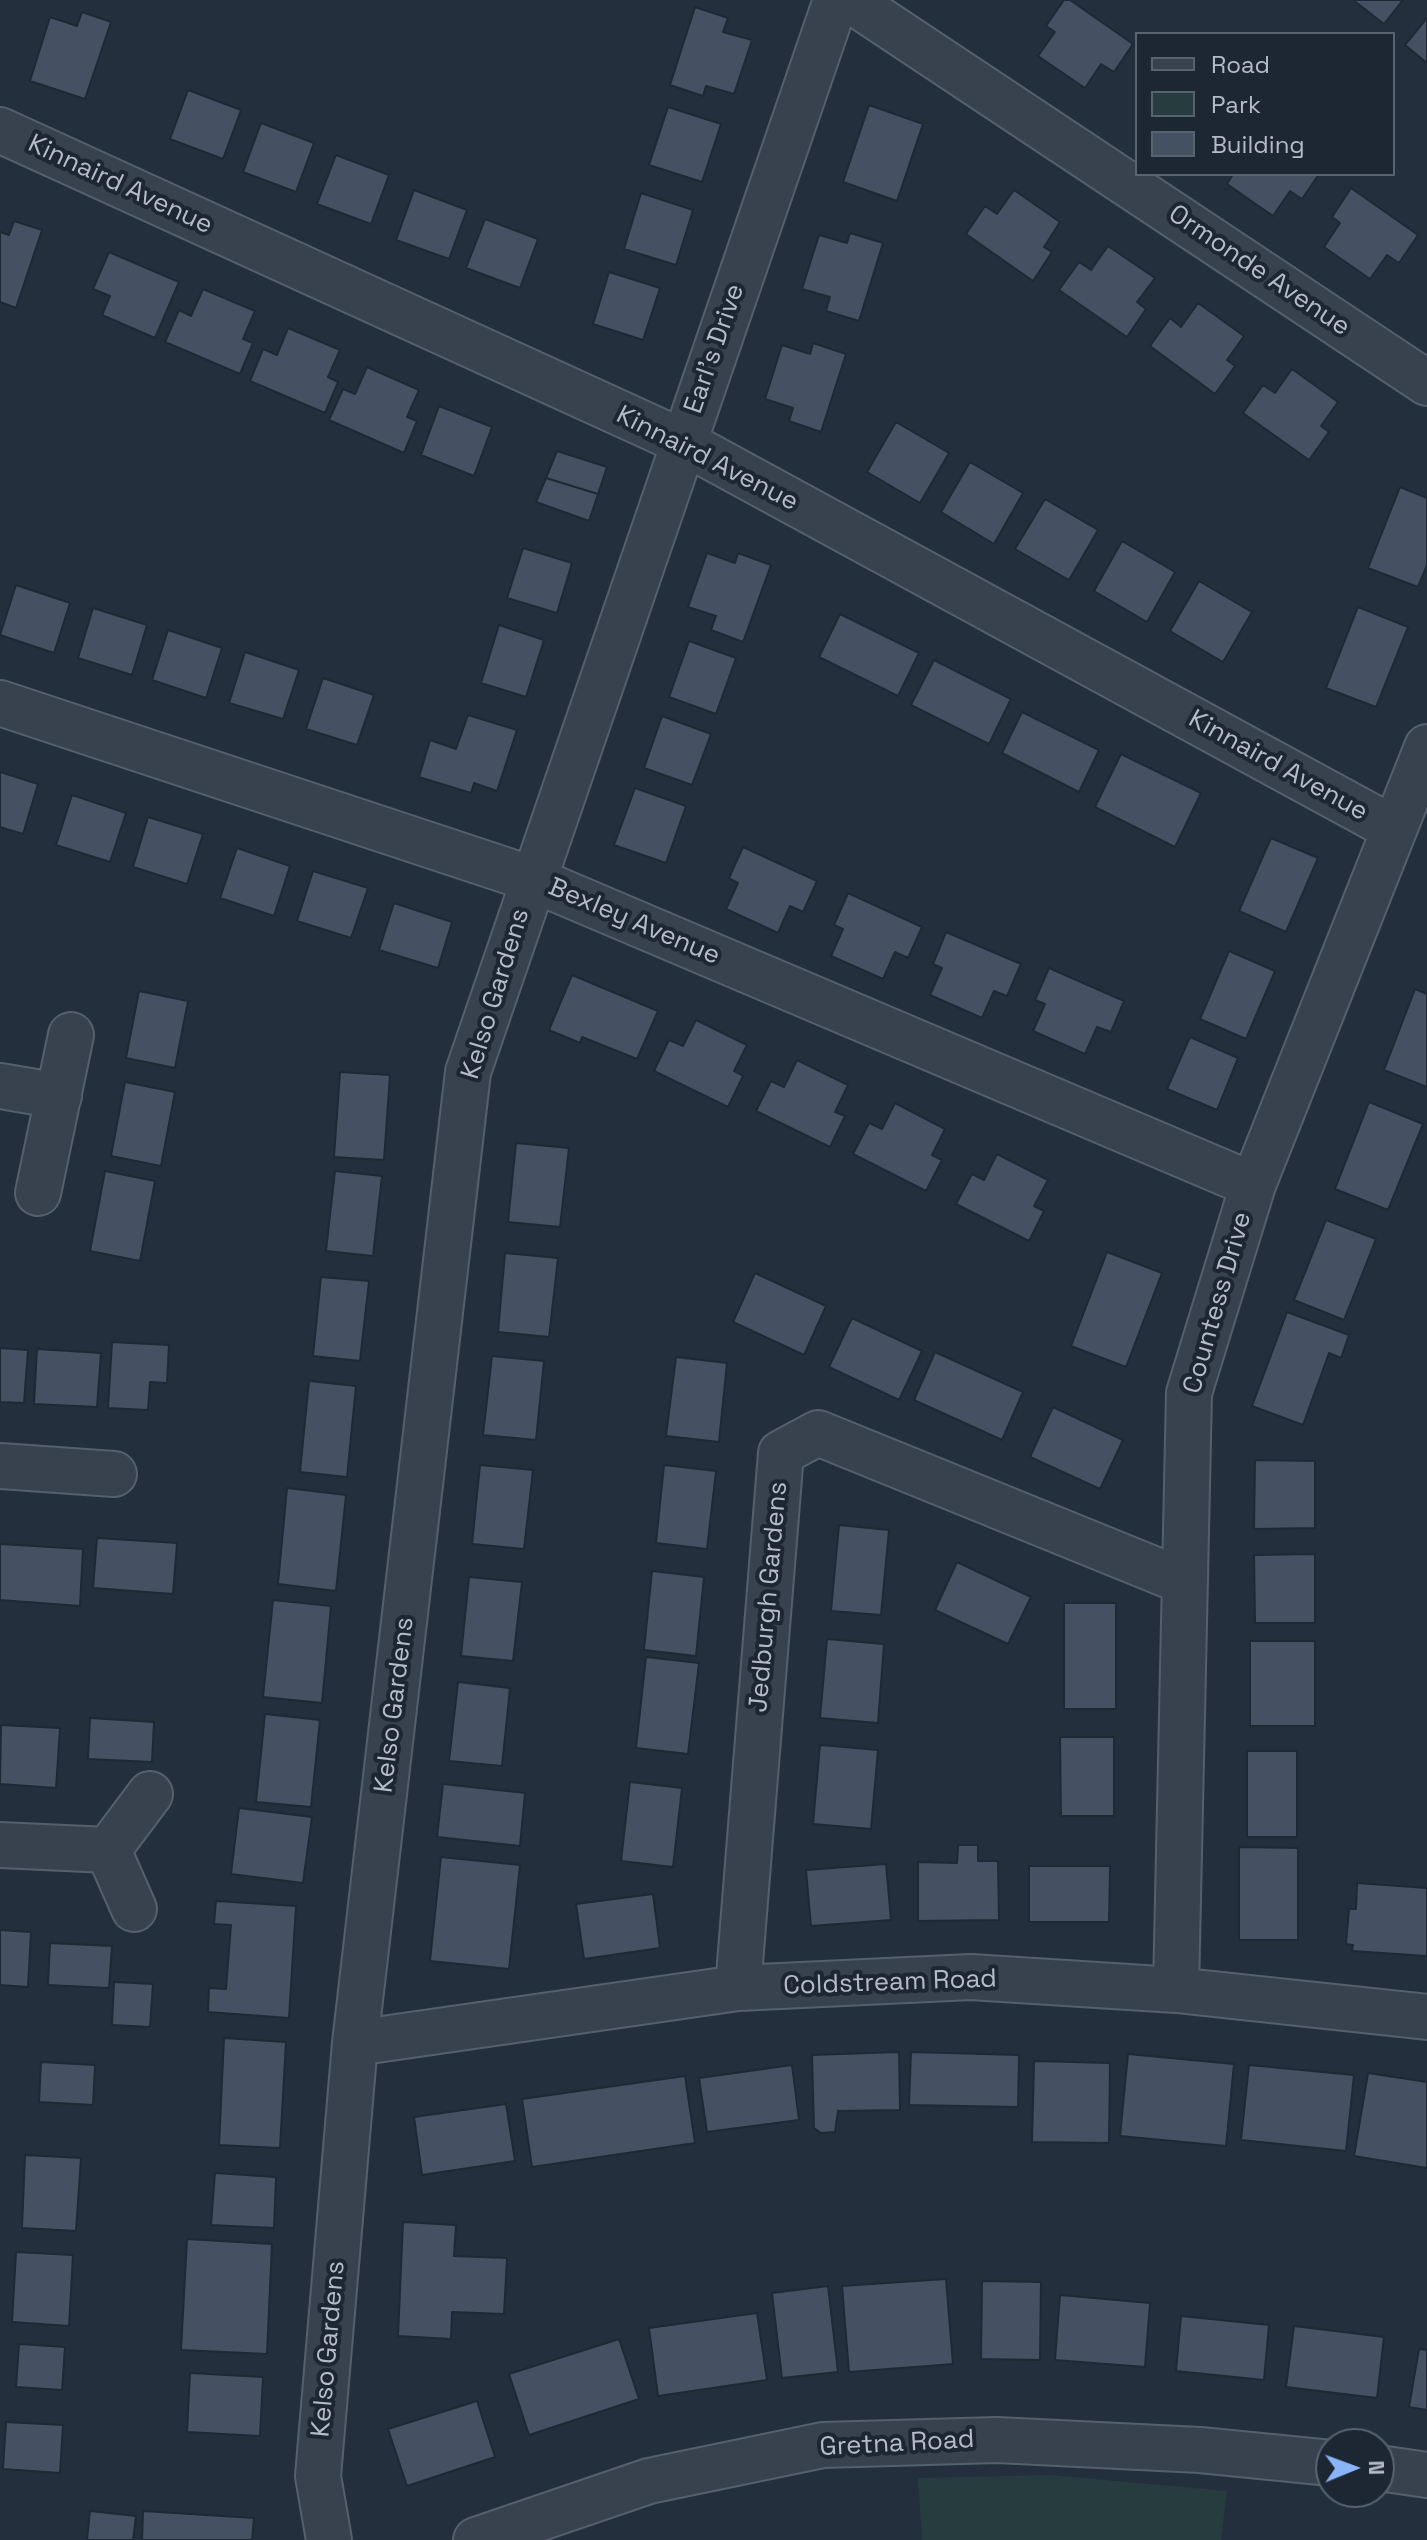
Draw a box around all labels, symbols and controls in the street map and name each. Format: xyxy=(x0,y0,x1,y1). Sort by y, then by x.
legend xyxy=(1135,32,1395,176)
text: Road xyxy=(1211,49,1270,80)
text: Park xyxy=(1211,89,1261,120)
street label: Kinnaird Avenue xyxy=(23,129,217,241)
text: Building xyxy=(1211,129,1305,160)
street label: Ormonde Avenue xyxy=(1162,199,1356,343)
street label: Earl's Drive xyxy=(678,280,752,418)
street label: Kinnaird Avenue xyxy=(611,400,803,518)
street label: Kinnaird Avenue xyxy=(1183,704,1373,828)
street label: Bexley Avenue xyxy=(544,872,724,972)
street label: Kelso Gardens xyxy=(455,905,537,1083)
street label: Countess Drive xyxy=(1177,1209,1259,1397)
street label: Jedburgh Gardens xyxy=(743,1480,795,1714)
street label: Kelso Gardens xyxy=(369,1615,421,1795)
street label: Coldstream Road xyxy=(783,1964,997,2002)
street label: Kelso Gardens xyxy=(306,2260,352,2438)
street label: Gretna Road xyxy=(819,2424,975,2464)
north arrow xyxy=(1315,2428,1395,2508)
text: N xyxy=(1363,2460,1391,2475)

